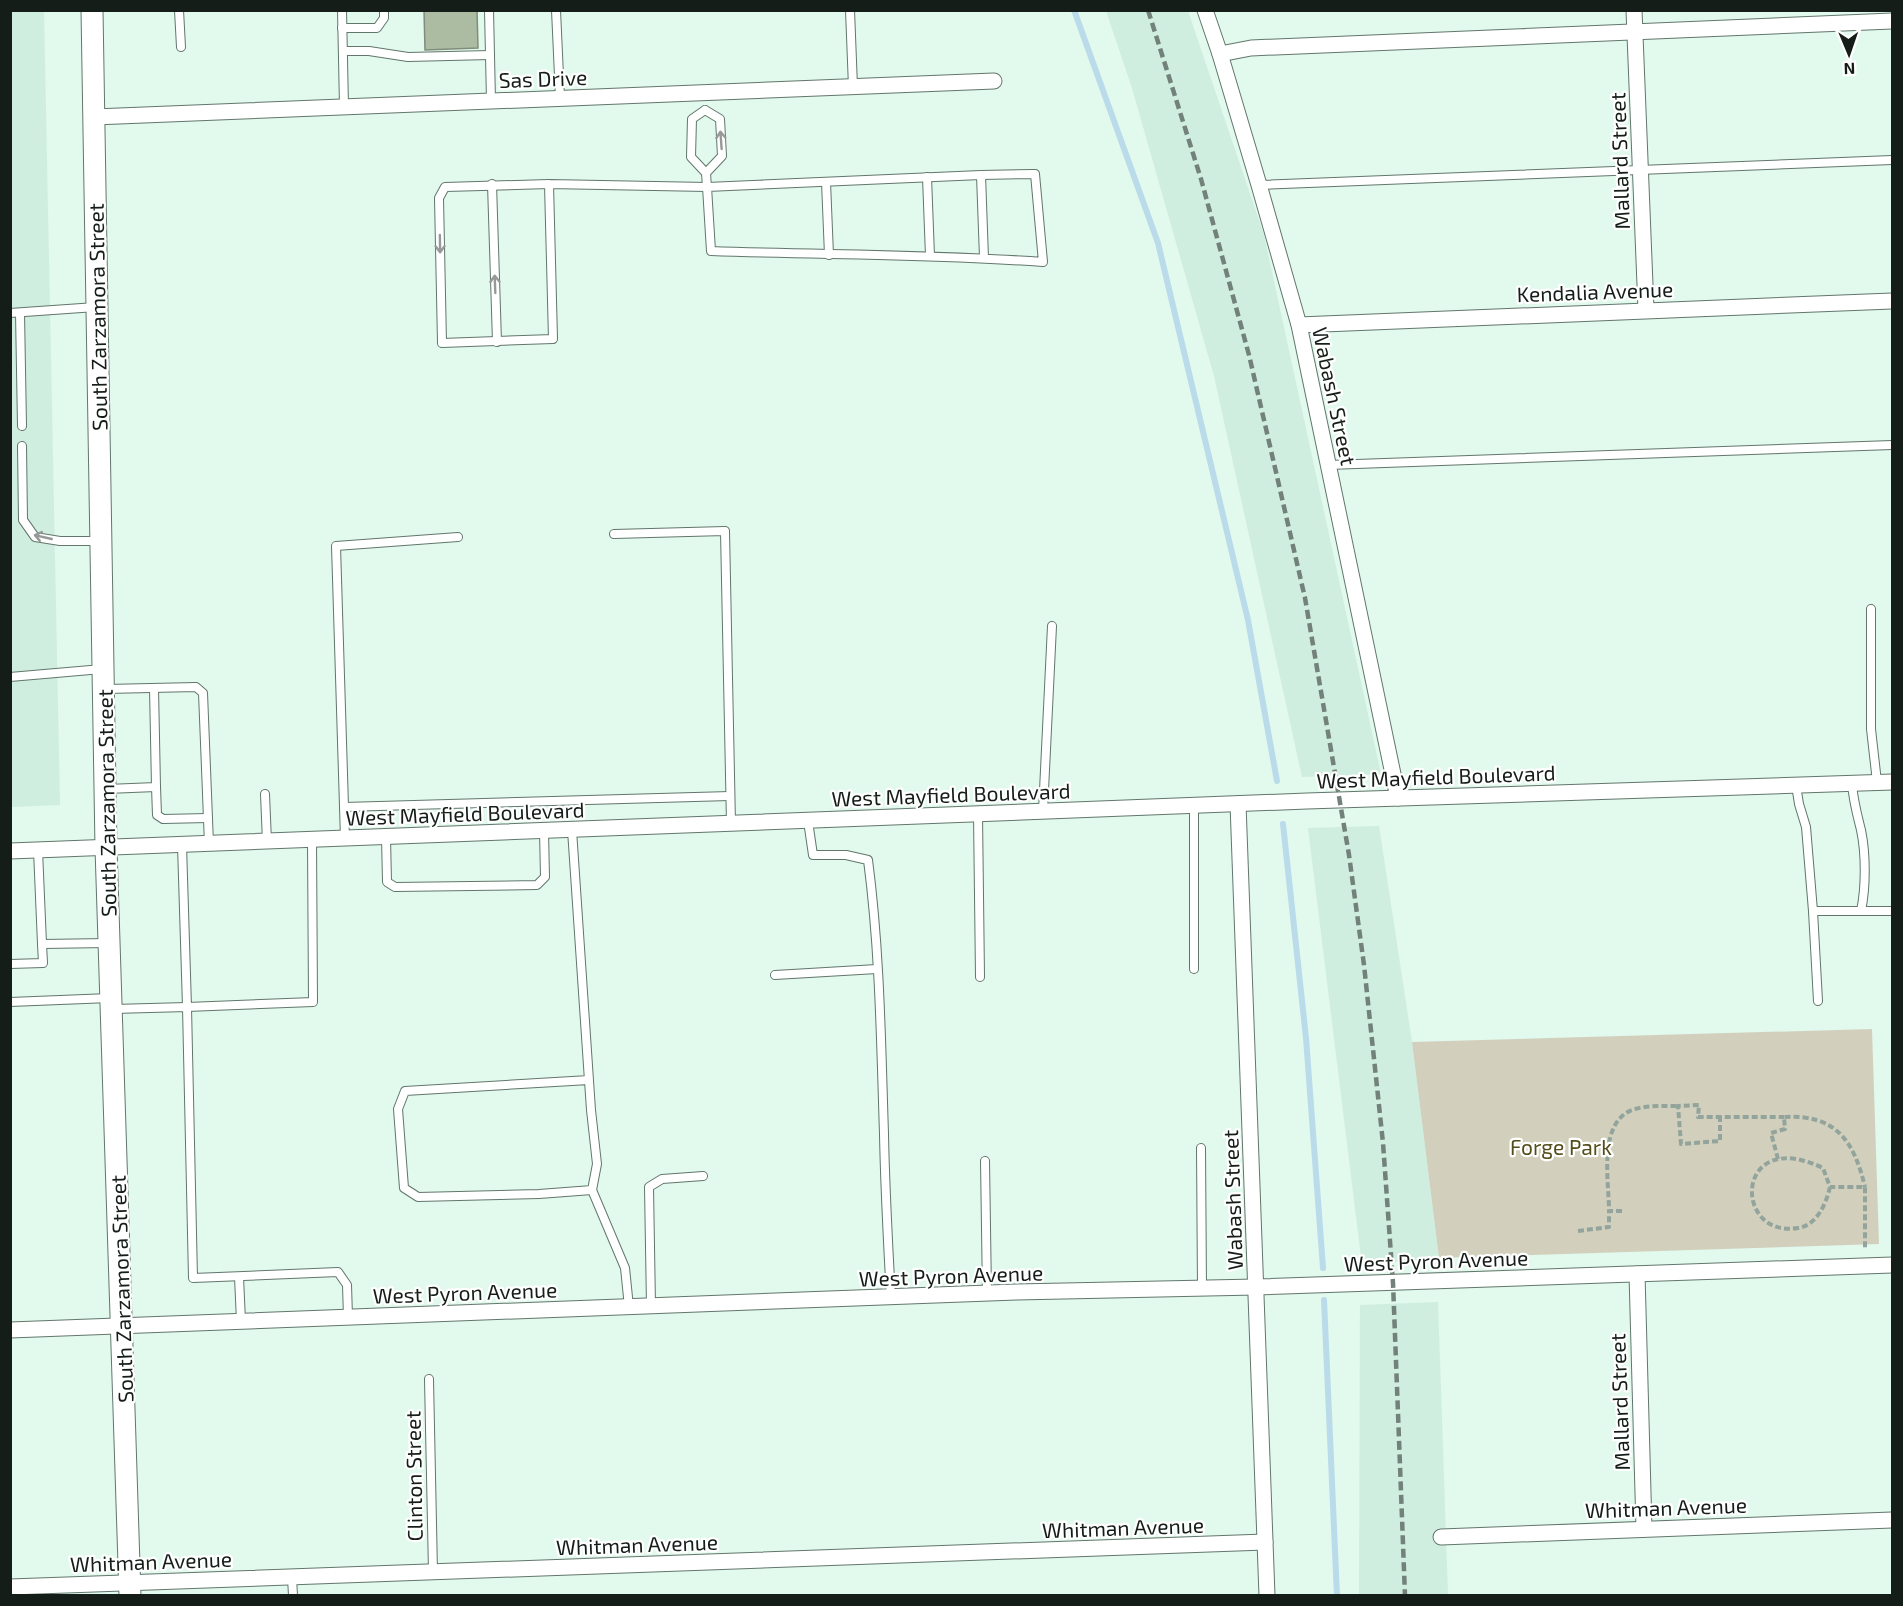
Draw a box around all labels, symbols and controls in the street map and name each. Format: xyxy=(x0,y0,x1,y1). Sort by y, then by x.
north arrow xyxy=(1819,24,1879,84)
text: N xyxy=(1843,60,1856,79)
street label: Sas Drive xyxy=(498,64,588,92)
street label: Mallard Street xyxy=(1604,92,1634,230)
one-way arrow xyxy=(715,131,726,151)
street label: South Zarzamora Street xyxy=(83,203,111,431)
one-way arrow xyxy=(434,233,445,253)
one-way arrow xyxy=(490,274,501,294)
street label: Kendalia Avenue xyxy=(1516,276,1674,306)
street label: Wabash Street xyxy=(1308,325,1362,467)
one-way arrow xyxy=(34,531,53,543)
street label: South Zarzamora Street xyxy=(92,689,120,917)
street label: West Mayfield Boulevard xyxy=(1316,759,1556,793)
street label: West Mayfield Boulevard xyxy=(831,777,1071,811)
street label: West Mayfield Boulevard xyxy=(345,796,585,830)
street label: Wabash Street xyxy=(1217,1129,1247,1271)
park label: Forge Park xyxy=(1510,1134,1612,1159)
street label: South Zarzamora Street xyxy=(105,1175,137,1403)
street label: West Pyron Avenue xyxy=(1343,1244,1529,1276)
street label: West Pyron Avenue xyxy=(858,1259,1044,1291)
street label: West Pyron Avenue xyxy=(372,1276,558,1308)
street label: Mallard Street xyxy=(1604,1333,1634,1471)
street label: Clinton Street xyxy=(399,1410,427,1542)
street label: Whitman Avenue xyxy=(1585,1492,1747,1522)
street label: Whitman Avenue xyxy=(1042,1512,1204,1542)
street label: Whitman Avenue xyxy=(556,1529,718,1559)
street label: Whitman Avenue xyxy=(70,1546,232,1576)

